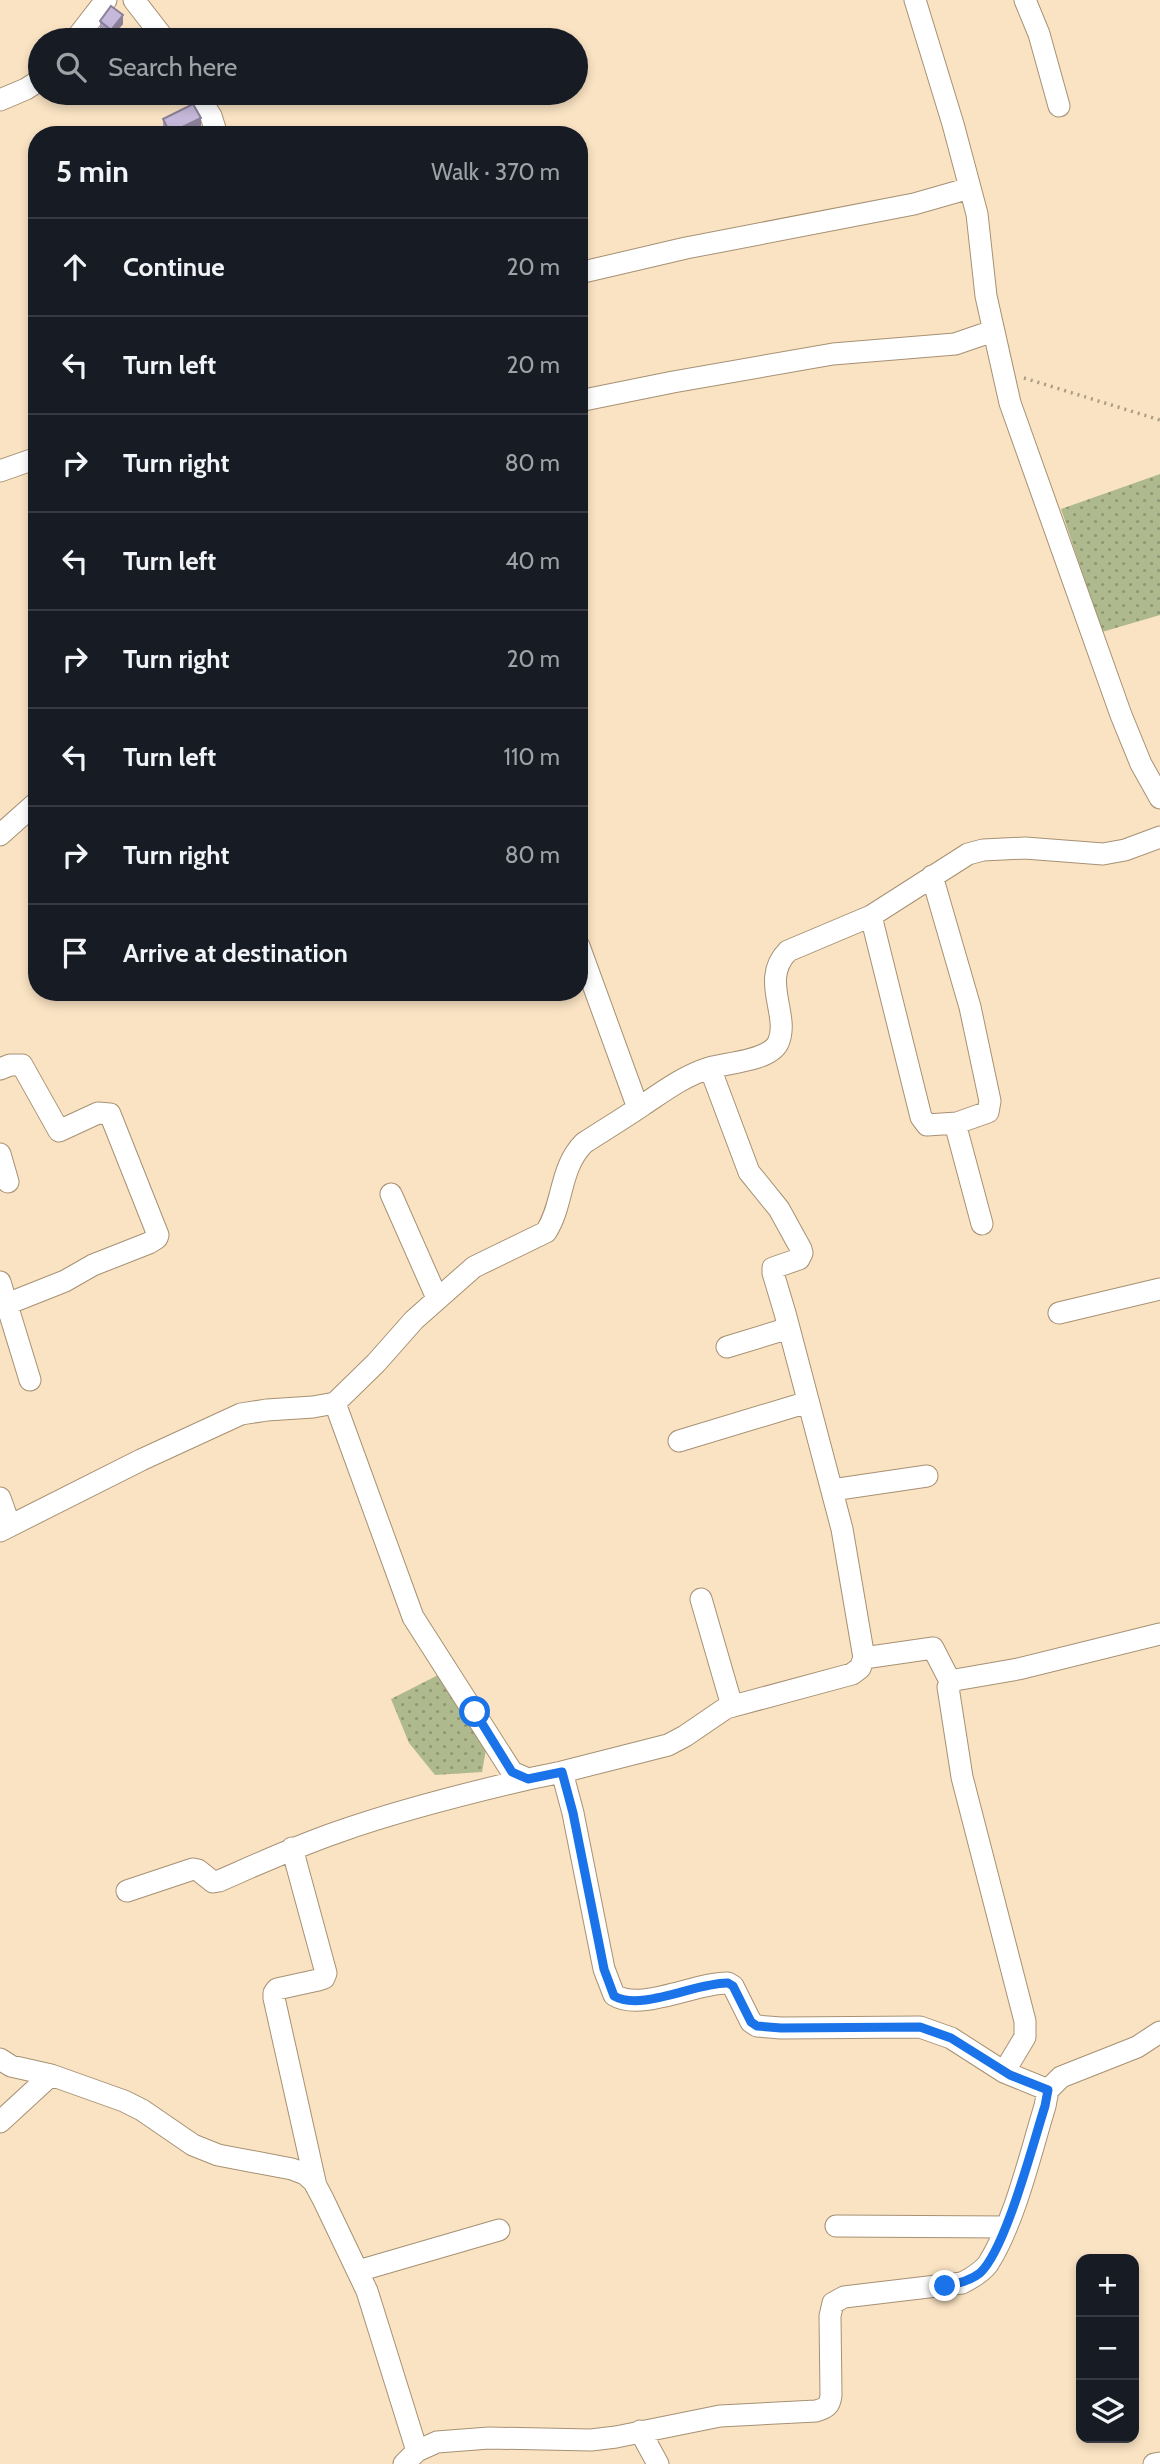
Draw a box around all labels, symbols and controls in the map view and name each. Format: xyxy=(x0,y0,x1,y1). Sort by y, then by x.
search box xyxy=(28,28,588,105)
icon: search xyxy=(52,48,90,86)
text: Search here xyxy=(108,51,237,83)
text: 5 min xyxy=(56,153,129,190)
text: Walk · 370 m xyxy=(431,158,560,186)
icon: ahead xyxy=(56,248,94,286)
text: Continue xyxy=(123,251,225,283)
text: 20 m xyxy=(507,253,560,281)
icon: left xyxy=(56,346,94,384)
text: Turn left xyxy=(123,349,216,381)
text: 20 m xyxy=(507,351,560,379)
icon: right xyxy=(56,444,94,482)
text: Turn right xyxy=(123,447,229,479)
text: 80 m xyxy=(505,449,560,477)
icon: left xyxy=(56,542,94,580)
text: Turn left xyxy=(123,545,216,577)
text: 40 m xyxy=(505,547,560,575)
icon: right xyxy=(56,640,94,678)
text: Turn right xyxy=(123,643,229,675)
text: 20 m xyxy=(507,645,560,673)
icon: left xyxy=(56,738,94,776)
text: Turn left xyxy=(123,741,216,773)
text: 110 m xyxy=(504,743,560,771)
icon: right xyxy=(56,836,94,874)
text: Turn right xyxy=(123,839,229,871)
text: 80 m xyxy=(505,841,560,869)
icon: arrive xyxy=(56,934,94,972)
text: Arrive at destination xyxy=(123,937,348,969)
route start xyxy=(459,1696,490,1727)
map controls xyxy=(1076,2254,1139,2443)
button: + xyxy=(1076,2254,1139,2317)
route end xyxy=(929,2270,960,2301)
button: − xyxy=(1076,2317,1139,2380)
button: layers xyxy=(1076,2380,1139,2443)

